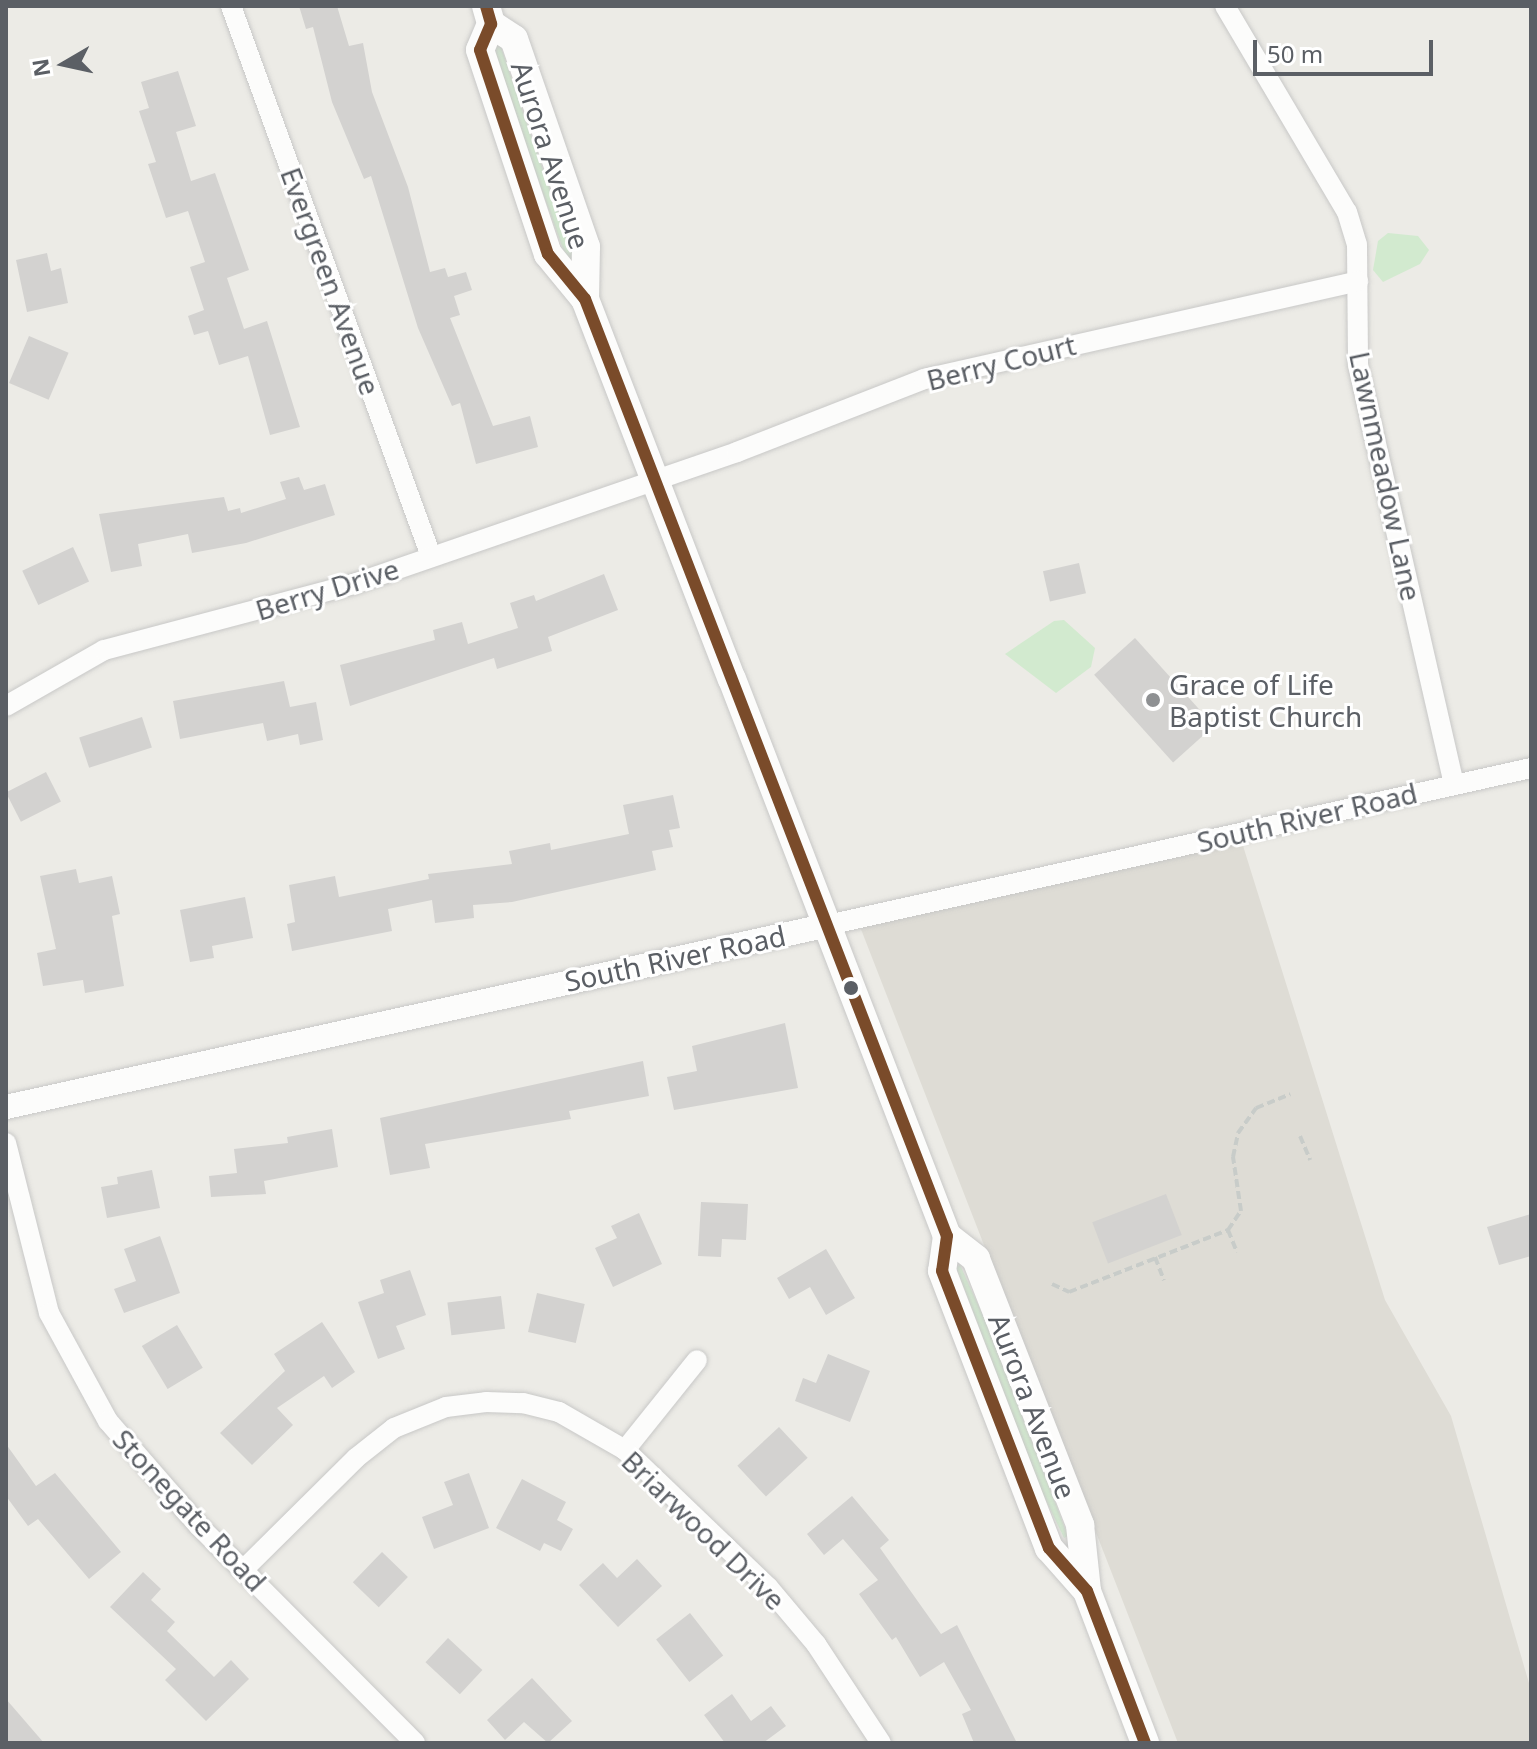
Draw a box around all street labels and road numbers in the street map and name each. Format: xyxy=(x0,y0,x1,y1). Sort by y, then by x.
street label: Aurora Avenue xyxy=(505,57,597,253)
street label: Evergreen Avenue xyxy=(274,163,388,399)
street label: Berry Court xyxy=(923,327,1079,397)
street label: Lawnmeadow Lane xyxy=(1343,348,1429,604)
street label: Berry Drive xyxy=(251,551,403,627)
street label: South River Road xyxy=(1194,775,1420,859)
street label: South River Road xyxy=(561,918,789,998)
street label: Aurora Avenue xyxy=(982,1309,1084,1503)
street label: Stonegate Road xyxy=(106,1422,274,1598)
street label: Briarwood Drive xyxy=(615,1444,793,1616)

